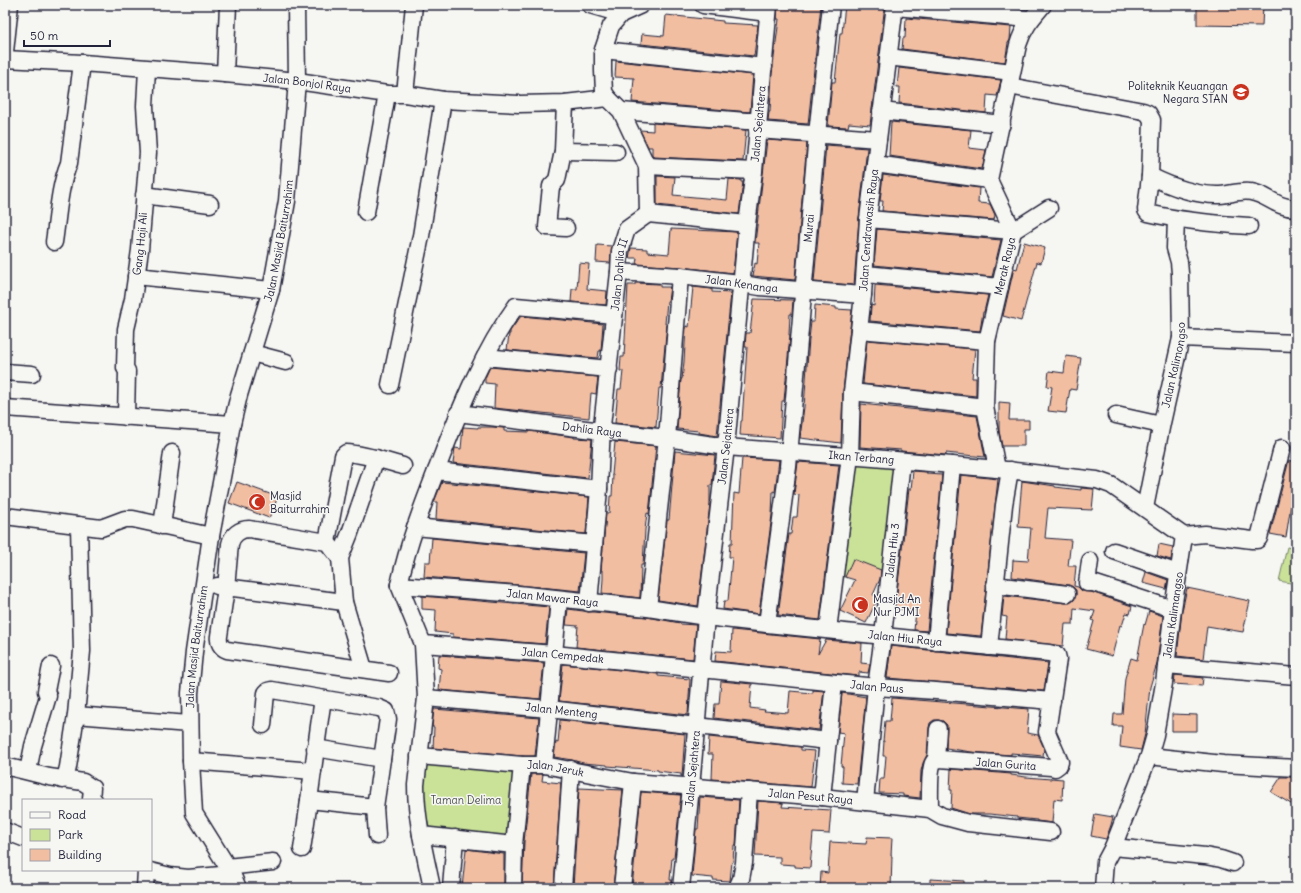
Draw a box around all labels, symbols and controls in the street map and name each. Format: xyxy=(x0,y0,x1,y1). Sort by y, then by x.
scale bar xyxy=(24,22,110,48)
text: 50 m xyxy=(30,28,59,43)
street label: Jalan Bonjol Raya xyxy=(262,71,352,96)
place label: Politeknik Keuangan Negara STAN xyxy=(1128,79,1228,106)
school or university icon: Politeknik Keuangan Negara STAN xyxy=(1231,82,1251,102)
street label: Jalan Sejahtera xyxy=(748,85,769,163)
street label: Jalan Cendrawasih Raya xyxy=(856,168,881,292)
street label: Jalan Masjid Baiturrahim xyxy=(261,179,296,303)
street label: Gang Haji Ali xyxy=(129,212,150,276)
street label: Murai xyxy=(801,214,817,243)
street label: Jalan Dahlia II xyxy=(608,236,631,312)
street label: Merak Raya xyxy=(991,236,1018,297)
street label: Jalan Kenanga xyxy=(704,272,778,295)
street label: Jalan Kalimongso xyxy=(1159,322,1188,409)
street label: Jalan Sejahtera xyxy=(715,407,737,485)
street label: Dahlia Raya xyxy=(561,419,623,440)
street label: Ikan Terbang xyxy=(828,448,895,467)
place label: Masjid Baiturrahim xyxy=(270,489,330,516)
mosque icon: Masjid Baiturrahim xyxy=(247,492,267,512)
street label: Jalan Hiu 3 xyxy=(882,522,902,579)
street label: Jalan Kalimangso xyxy=(1160,571,1186,659)
street label: Jalan Masjid Baiturrahim xyxy=(183,584,211,708)
street label: Jalan Mawar Raya xyxy=(506,586,599,610)
place label: Masjid An Nur PJMI xyxy=(873,592,921,619)
mosque icon: Masjid An Nur PJMI xyxy=(850,595,870,615)
street label: Jalan Hiu Raya xyxy=(867,627,943,649)
street label: Jalan Cempedak xyxy=(521,645,605,666)
street label: Jalan Paus xyxy=(850,677,904,696)
street label: Jalan Menteng xyxy=(525,700,598,722)
street label: Jalan Sejahtera xyxy=(682,730,703,808)
street label: Jalan Gurita xyxy=(975,755,1037,773)
street label: Jalan Jeruk xyxy=(527,758,585,780)
street label: Jalan Pesut Raya xyxy=(767,786,854,807)
park label: Taman Delima xyxy=(431,793,501,807)
legend xyxy=(22,799,152,871)
text: Road xyxy=(58,807,86,822)
text: Park xyxy=(58,827,83,842)
text: Building xyxy=(58,847,102,862)

